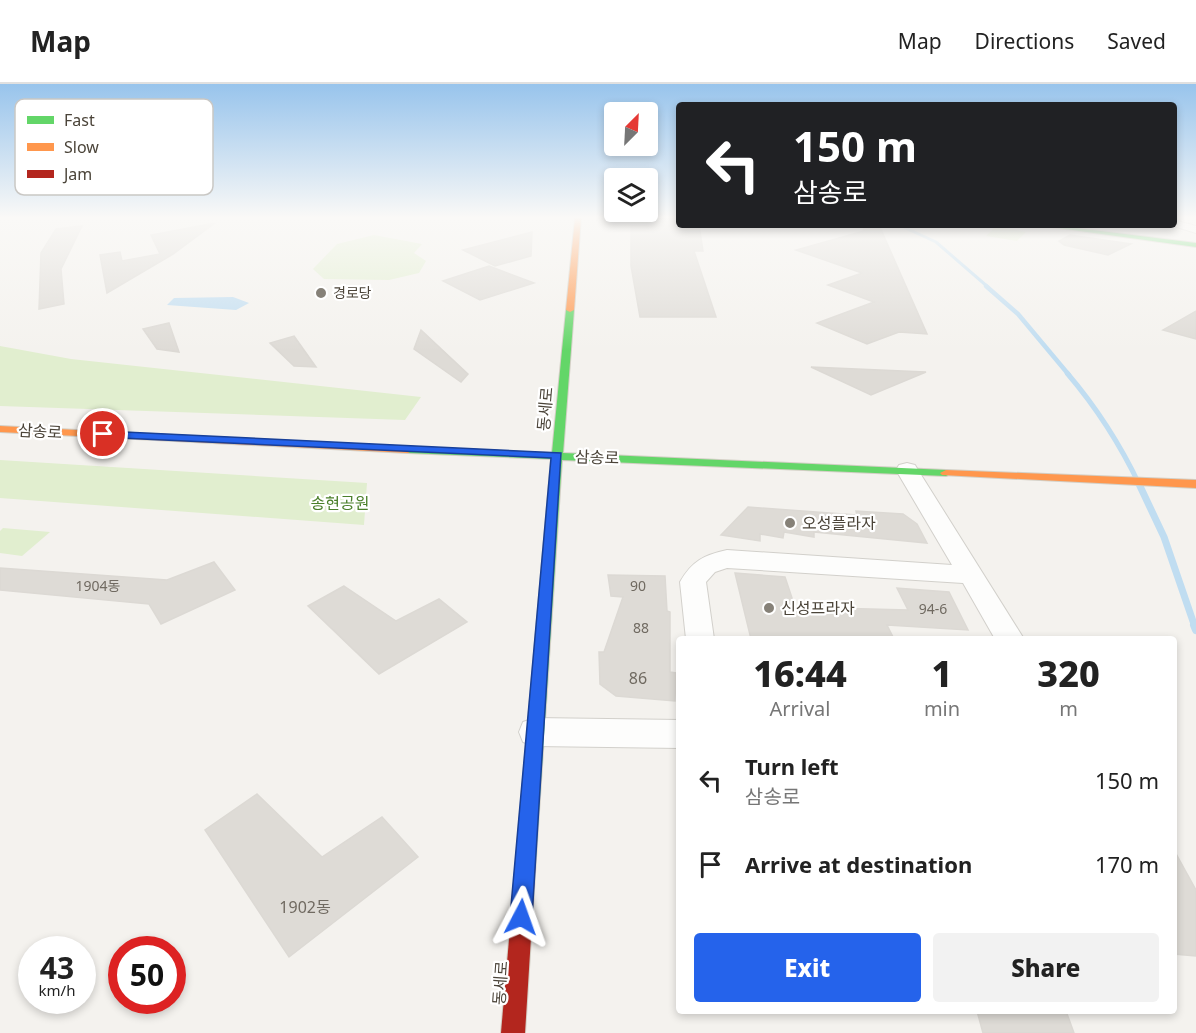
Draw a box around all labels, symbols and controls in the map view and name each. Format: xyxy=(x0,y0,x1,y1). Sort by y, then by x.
text: Map xyxy=(30,22,91,60)
text: Map xyxy=(898,27,942,55)
text: Directions xyxy=(975,27,1074,55)
text: Saved xyxy=(1107,27,1166,55)
legend xyxy=(15,99,213,195)
north arrow xyxy=(604,102,658,156)
map controls xyxy=(604,102,658,222)
text: Fast xyxy=(64,109,95,131)
text: 150 m xyxy=(793,117,917,174)
icon: left xyxy=(694,126,772,204)
text: Slow xyxy=(64,136,99,158)
text: Jam xyxy=(62,163,92,185)
button: layers xyxy=(604,168,658,222)
text: 삼송로 xyxy=(793,173,868,210)
place label: 경로당 xyxy=(333,283,372,302)
marker: 경로당 xyxy=(314,286,328,300)
street label: 동세로 xyxy=(532,386,558,432)
pin xyxy=(77,408,128,459)
icon: arrive xyxy=(86,417,119,450)
street label: 삼송로 xyxy=(17,419,63,443)
street label: 삼송로 xyxy=(575,445,620,469)
park label: 송현공원 xyxy=(311,492,369,514)
place label: 오성플라자 xyxy=(802,512,876,534)
marker: 오성플라자 xyxy=(783,516,797,530)
house number: 1904동 xyxy=(76,576,121,595)
house number: 90 xyxy=(630,576,646,595)
place label: 신성프라자 xyxy=(781,597,855,619)
house number: 94-6 xyxy=(919,599,947,618)
marker: 신성프라자 xyxy=(762,601,776,615)
house number: 88 xyxy=(633,618,649,637)
text: 16:44 xyxy=(753,649,847,698)
text: 1 xyxy=(932,649,952,698)
text: 320 xyxy=(1037,649,1100,698)
house number: 86 xyxy=(629,667,647,689)
text: Arrival xyxy=(769,695,830,722)
text: min xyxy=(924,695,960,722)
text: m xyxy=(1059,695,1078,722)
text: Turn left xyxy=(745,751,839,781)
icon: left xyxy=(694,764,727,797)
text: 150 m xyxy=(1095,765,1159,795)
text: 삼송로 xyxy=(745,783,800,810)
icon: arrive xyxy=(694,848,727,881)
text: Arrive at destination xyxy=(745,849,972,879)
text: 170 m xyxy=(1095,849,1159,879)
position arrow xyxy=(489,885,553,949)
house number: 1902동 xyxy=(279,896,331,918)
button: Exit xyxy=(694,933,921,1002)
button: Share xyxy=(933,933,1159,1002)
speed limit sign: 50 xyxy=(108,936,186,1014)
text: 43 xyxy=(40,947,74,988)
street label: 동세로 xyxy=(487,960,513,1006)
text: km/h xyxy=(39,980,75,1000)

